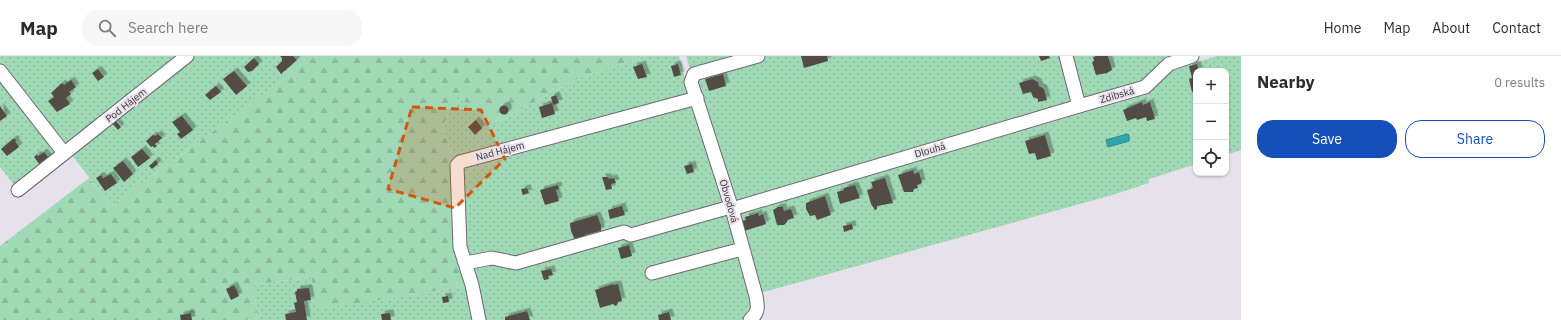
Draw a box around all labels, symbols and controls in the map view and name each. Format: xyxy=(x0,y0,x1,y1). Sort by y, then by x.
search box xyxy=(82,10,362,46)
text: Map xyxy=(20,16,58,40)
icon: search xyxy=(96,17,118,39)
text: Search here xyxy=(128,18,208,37)
text: Home xyxy=(1324,19,1361,37)
text: Map xyxy=(1383,19,1410,37)
text: About xyxy=(1432,19,1470,37)
text: Contact xyxy=(1492,19,1541,37)
map controls xyxy=(1193,68,1229,176)
button: + xyxy=(1193,68,1229,104)
text: Nearby xyxy=(1257,71,1315,93)
text: 0 results xyxy=(1494,74,1545,91)
street label: Zdibská xyxy=(1098,84,1136,106)
street label: Pod Hájem xyxy=(103,85,149,125)
button: − xyxy=(1193,104,1229,140)
button: Save xyxy=(1257,120,1397,158)
button: Share xyxy=(1405,120,1545,158)
street label: Nad Hájem xyxy=(474,138,526,164)
street label: Dlouhá xyxy=(913,139,948,161)
button: locate xyxy=(1193,140,1229,176)
street label: Obvodová xyxy=(717,178,742,225)

